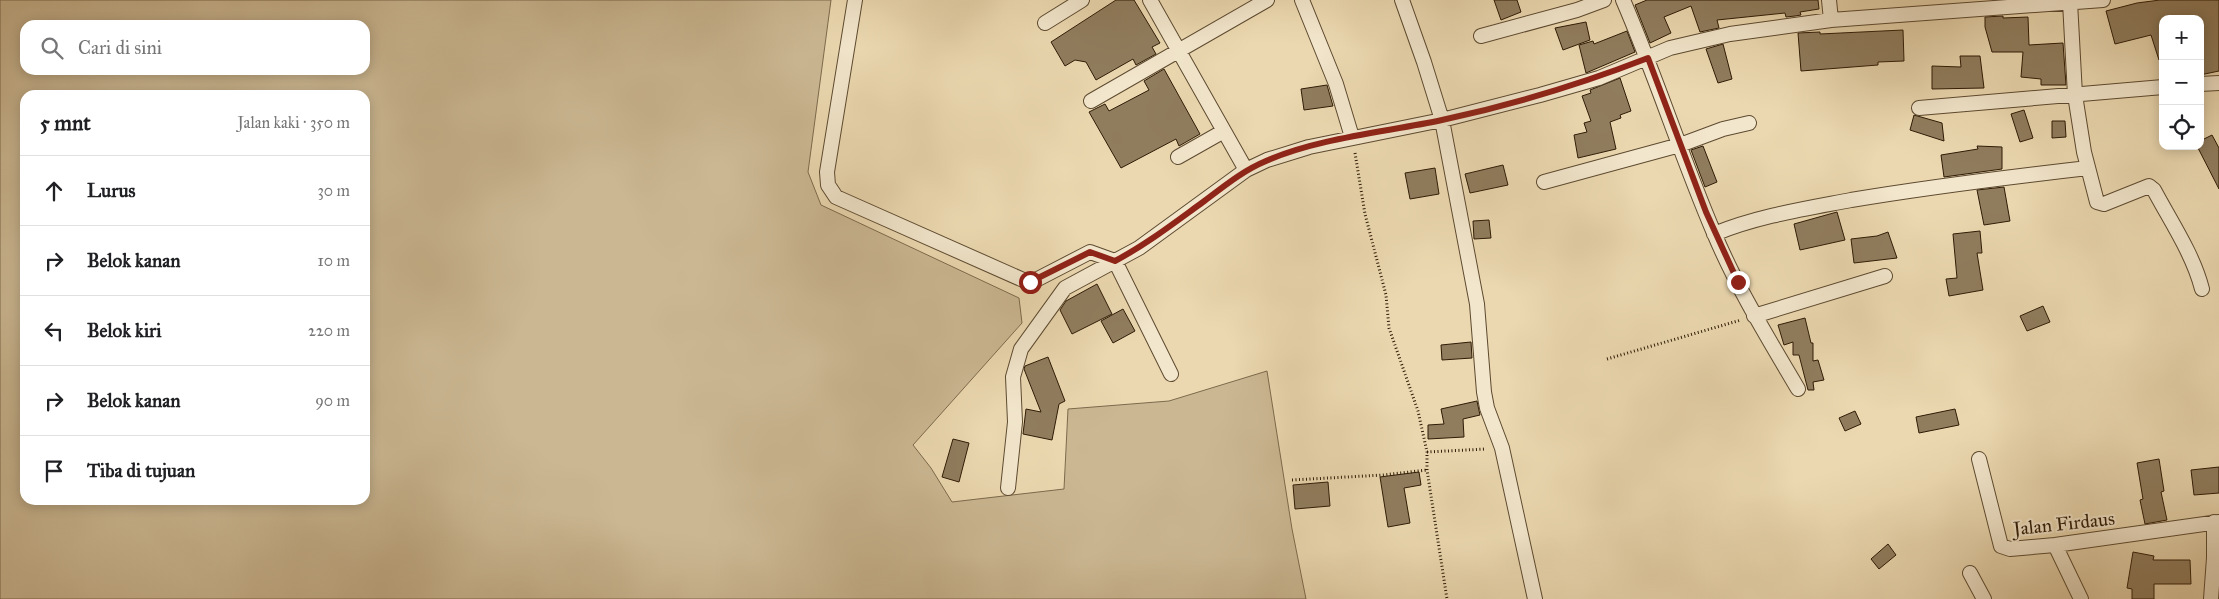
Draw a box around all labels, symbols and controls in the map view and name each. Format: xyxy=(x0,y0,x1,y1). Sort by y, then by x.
map controls xyxy=(2159,15,2204,150)
button: + xyxy=(2159,15,2204,60)
search box xyxy=(20,20,370,75)
icon: search xyxy=(38,34,66,62)
text: Cari di sini xyxy=(78,36,162,59)
button: − xyxy=(2159,60,2204,105)
button: locate xyxy=(2159,105,2204,150)
text: 5 mnt xyxy=(40,110,91,136)
text: Jalan kaki · 350 m xyxy=(238,113,350,132)
icon: ahead xyxy=(40,177,68,205)
text: Lurus xyxy=(87,179,135,202)
text: 30 m xyxy=(317,181,350,200)
icon: right xyxy=(40,247,68,275)
text: Belok kanan xyxy=(87,249,181,272)
text: 10 m xyxy=(318,251,350,270)
route start xyxy=(1019,271,1042,294)
route end xyxy=(1727,271,1750,294)
icon: left xyxy=(40,317,68,345)
text: Belok kiri xyxy=(87,319,161,342)
text: 220 m xyxy=(308,321,350,340)
icon: right xyxy=(40,387,68,415)
text: Belok kanan xyxy=(87,389,181,412)
text: 90 m xyxy=(315,391,350,410)
icon: arrive xyxy=(40,457,68,485)
text: Tiba di tujuan xyxy=(87,459,195,482)
street label: Jalan Firdaus xyxy=(2010,507,2116,541)

